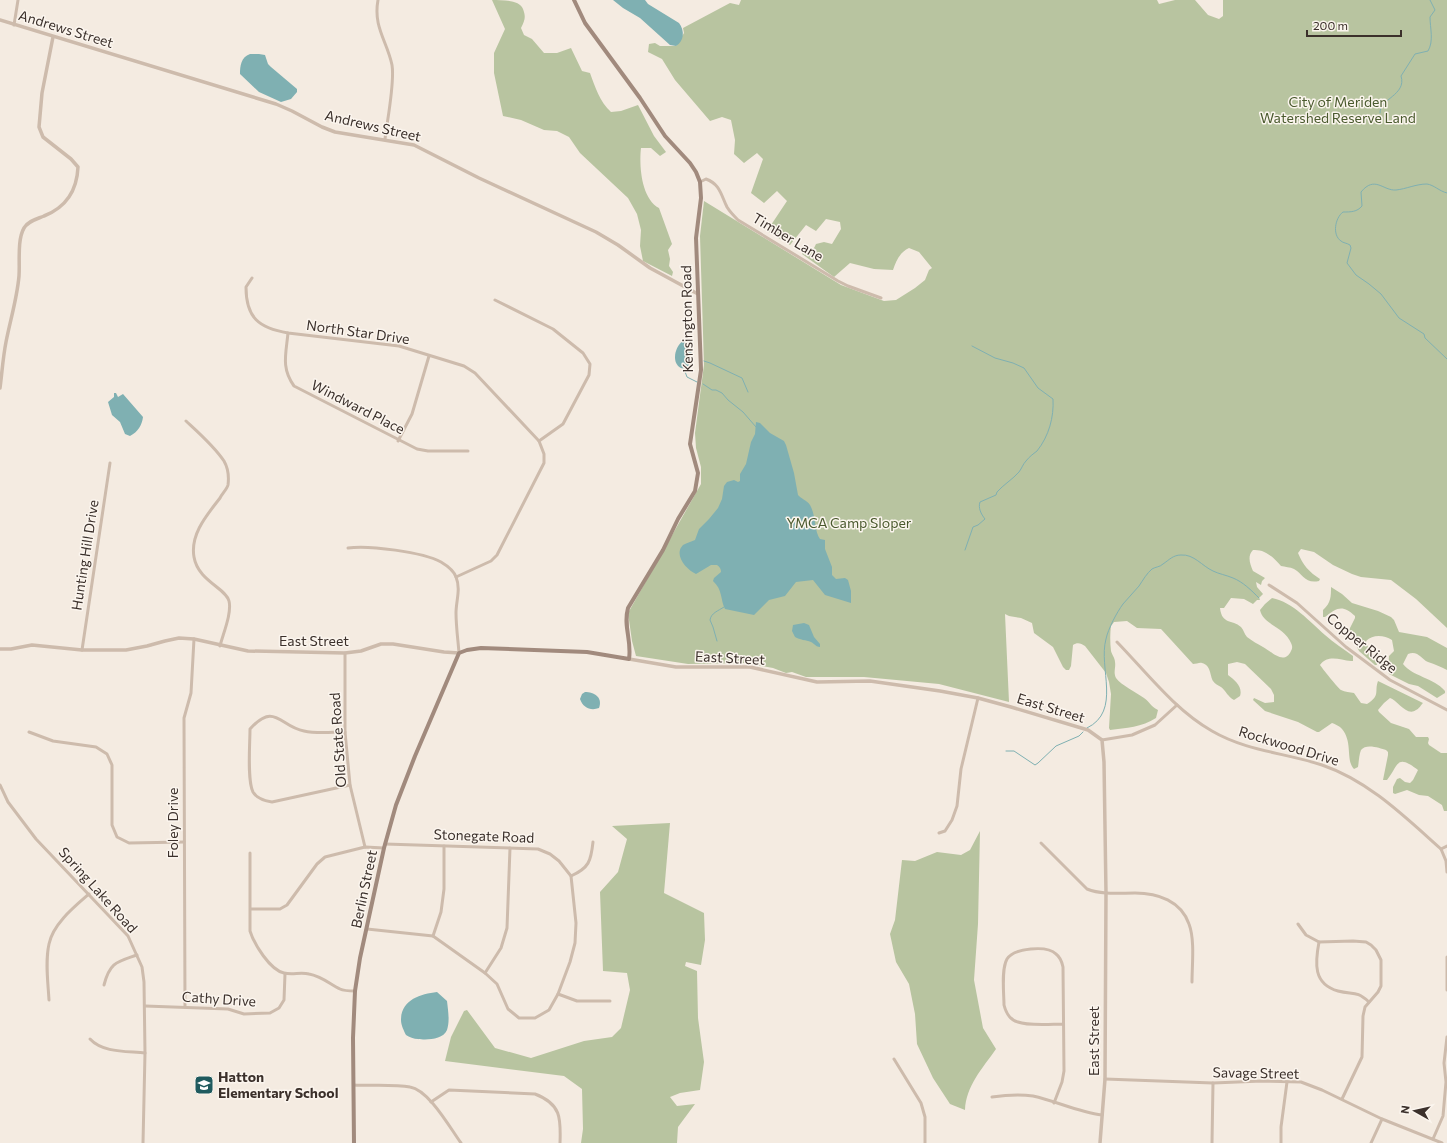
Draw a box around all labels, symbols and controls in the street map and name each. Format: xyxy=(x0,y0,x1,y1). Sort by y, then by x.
street label: Andrews Street xyxy=(17,6,116,51)
scale bar xyxy=(1307,12,1401,38)
text: 200 m xyxy=(1313,18,1348,32)
park label: City of Meriden Watershed Reserve Land xyxy=(1260,93,1416,126)
street label: Andrews Street xyxy=(323,106,423,145)
street label: Timber Lane xyxy=(750,209,827,264)
street label: Kensington Road xyxy=(677,265,696,373)
street label: North Star Drive xyxy=(305,316,411,347)
street label: Windward Place xyxy=(309,376,408,437)
street label: Hunting Hill Drive xyxy=(67,498,102,611)
park label: YMCA Camp Sloper xyxy=(787,514,912,531)
street label: Copper Ridge xyxy=(1324,609,1401,676)
street label: East Street xyxy=(279,632,349,649)
street label: East Street xyxy=(695,647,766,668)
street label: East Street xyxy=(1015,689,1087,726)
street label: Old State Road xyxy=(326,692,349,788)
street label: Rockwood Drive xyxy=(1237,722,1341,769)
street label: Foley Drive xyxy=(164,788,181,858)
street label: Stonegate Road xyxy=(433,825,535,846)
street label: Spring Lake Road xyxy=(55,843,141,936)
street label: Berlin Street xyxy=(347,848,380,930)
street label: Cathy Drive xyxy=(181,987,257,1010)
street label: East Street xyxy=(1085,1006,1102,1076)
street label: Savage Street xyxy=(1212,1063,1300,1082)
place label: Hatton Elementary School xyxy=(218,1068,338,1101)
school or university icon: Hatton Elementary School xyxy=(193,1074,215,1096)
north arrow xyxy=(1395,1091,1435,1131)
text: N xyxy=(1398,1105,1412,1115)

